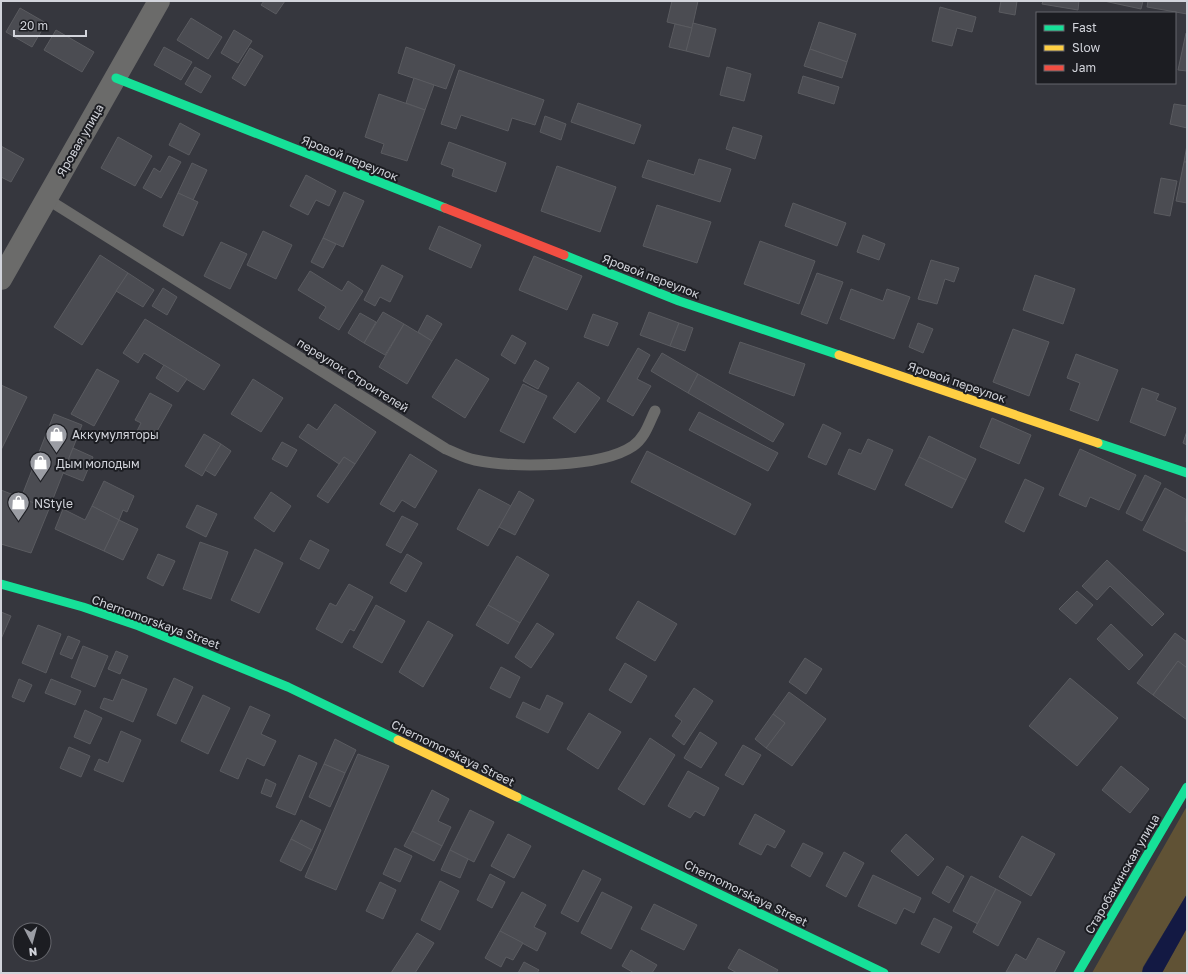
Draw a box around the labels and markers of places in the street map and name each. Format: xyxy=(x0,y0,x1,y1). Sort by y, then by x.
shop icon: Аккумуляторы xyxy=(44,421,70,454)
place label: Аккумуляторы xyxy=(72,427,159,442)
shop icon: Дым молодым xyxy=(28,450,54,483)
place label: Дым молодым xyxy=(56,456,140,471)
shop icon: NStyle xyxy=(6,490,32,523)
place label: NStyle xyxy=(34,496,73,511)

